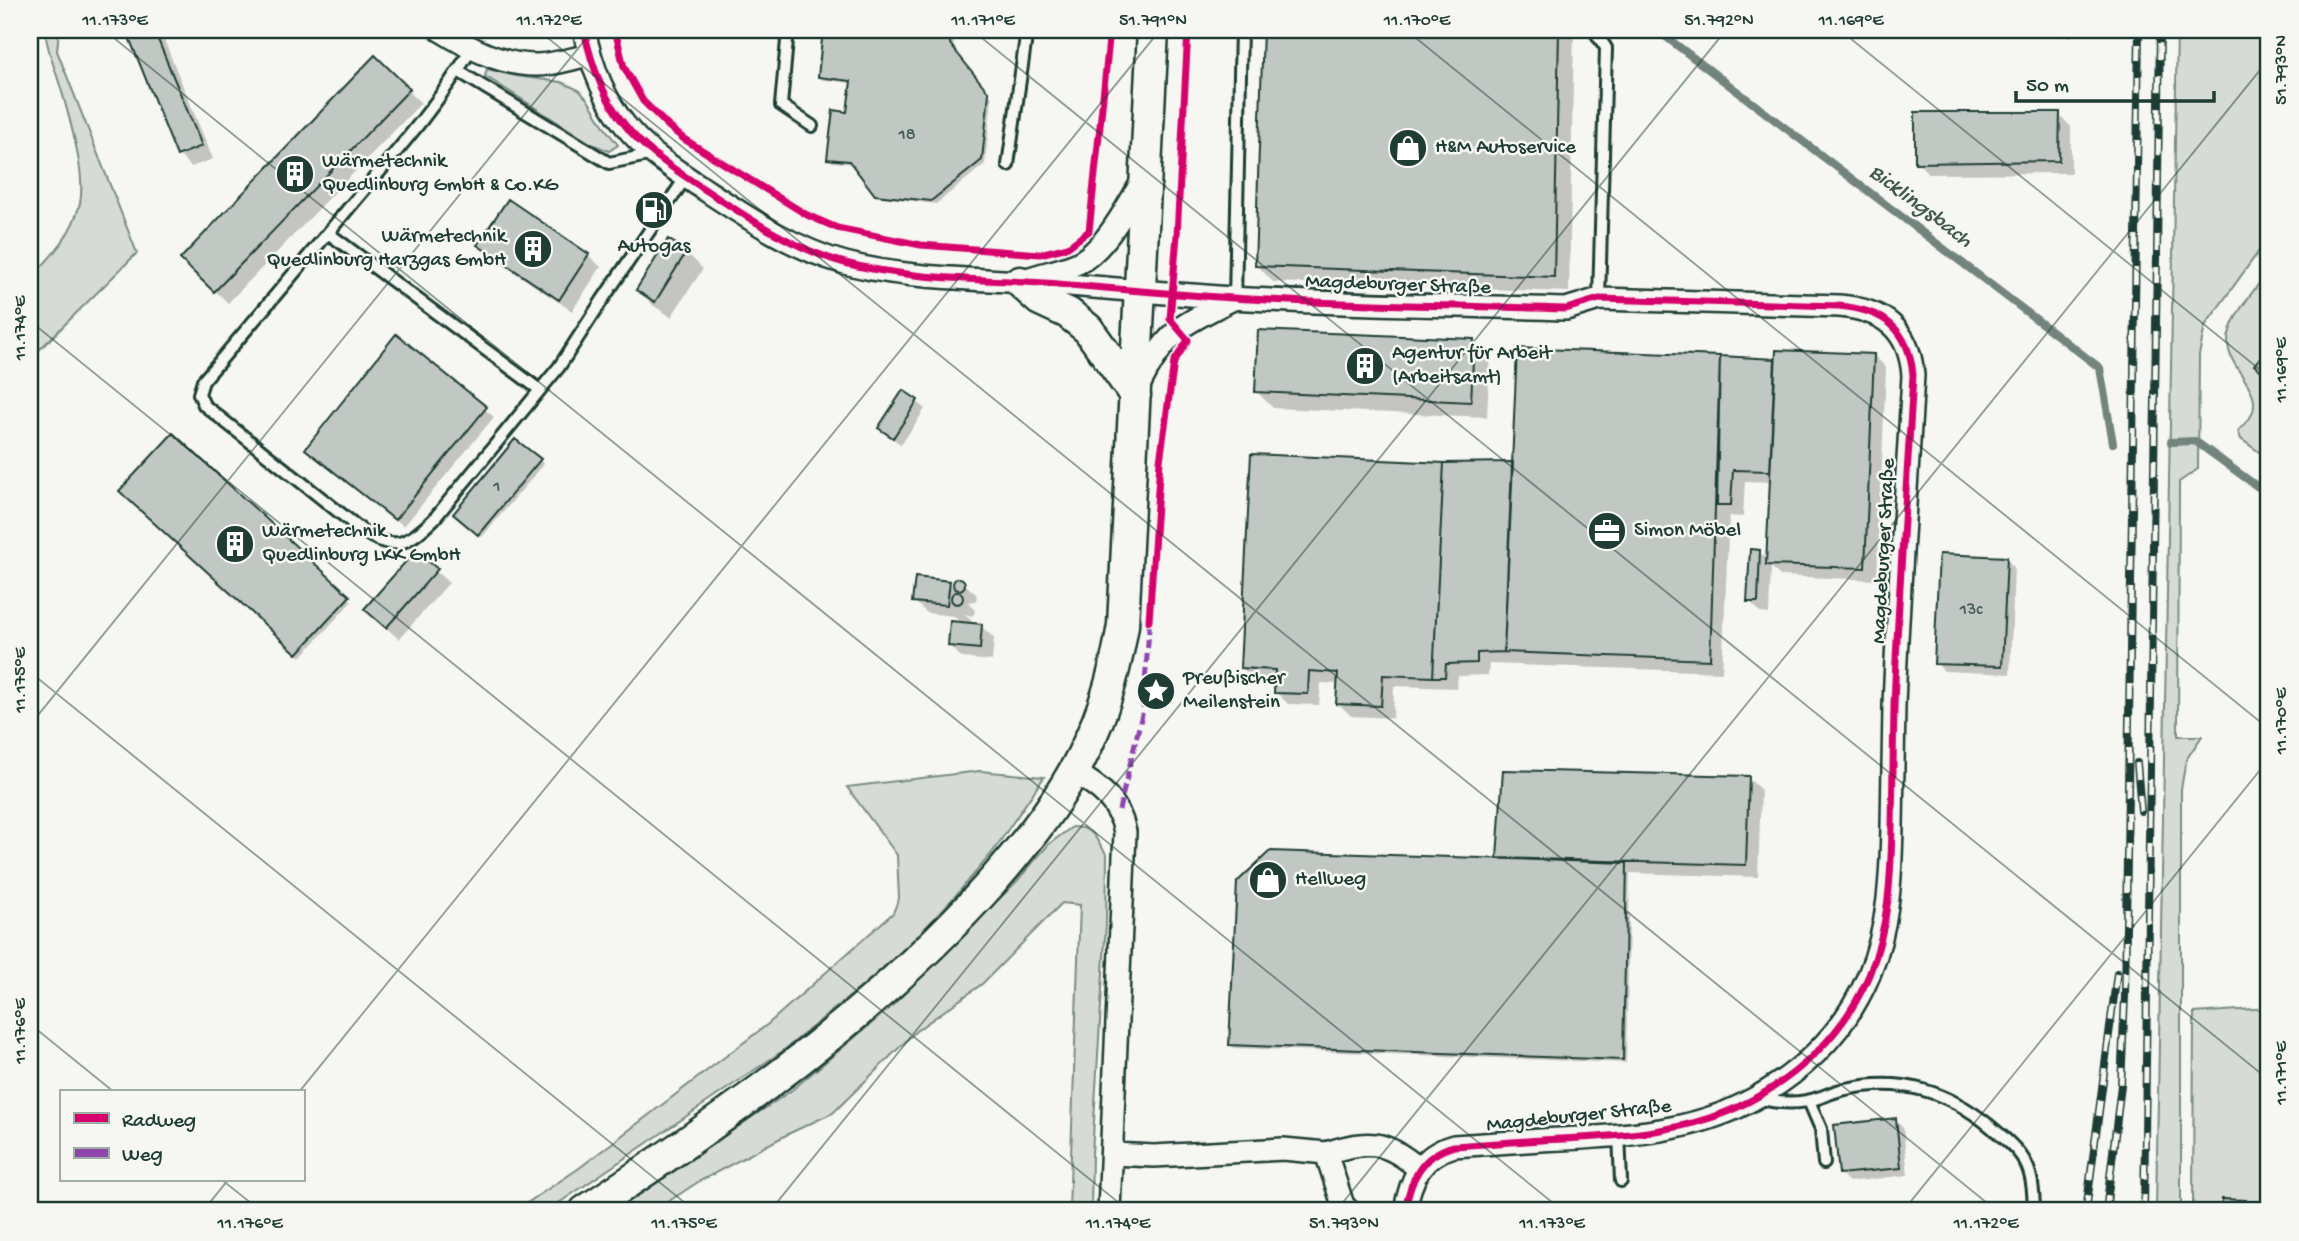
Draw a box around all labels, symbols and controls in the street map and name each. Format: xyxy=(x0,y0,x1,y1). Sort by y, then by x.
text: 11.173°E xyxy=(81,11,149,32)
text: 11.172°E xyxy=(516,11,582,32)
text: 11.171°E xyxy=(950,11,1015,32)
text: 51.791°N xyxy=(1119,11,1187,32)
text: 11.170°E xyxy=(1383,11,1451,32)
text: 51.792°N xyxy=(1684,11,1754,32)
text: 11.169°E xyxy=(1818,11,1884,32)
text: 51.793°N xyxy=(2272,35,2293,105)
scale bar xyxy=(2016,60,2213,104)
text: 50 m xyxy=(2026,75,2069,100)
house number: 18 xyxy=(897,125,916,146)
shop icon: H&M Autoservice xyxy=(1387,127,1429,169)
place label: H&M Autoservice xyxy=(1435,136,1577,161)
place label: Wärmetechnik Quedlinburg GmbH & Co.KG xyxy=(322,150,559,199)
building icon: Wärmetechnik Quedlinburg GmbH & Co.KG xyxy=(274,153,316,195)
water label: Bicklingsbach xyxy=(1863,159,1978,255)
fuel station icon: Autogas xyxy=(633,189,675,231)
place label: Wärmetechnik Quedlinburg Harzgas GmbH xyxy=(267,225,509,274)
building icon: Wärmetechnik Quedlinburg Harzgas GmbH xyxy=(512,228,554,270)
place label: Autogas xyxy=(617,235,692,260)
street label: Magdeburger Straße xyxy=(1305,270,1492,302)
text: 11.174°E xyxy=(11,295,32,361)
text: 11.169°E xyxy=(2272,337,2293,403)
place label: Agentur für Arbeit (Arbeitsamt) xyxy=(1392,342,1554,391)
building icon: Agentur für Arbeit (Arbeitsamt) xyxy=(1344,345,1386,387)
street label: Magdeburger Straße xyxy=(1868,456,1902,644)
house number: 1 xyxy=(492,477,501,498)
office icon: Simon Möbel xyxy=(1586,510,1628,552)
place label: Simon Möbel xyxy=(1634,519,1741,544)
place label: Wärmetechnik Quedlinburg LKK GmbH xyxy=(262,520,462,569)
building icon: Wärmetechnik Quedlinburg LKK GmbH xyxy=(214,523,256,565)
house number: 13c xyxy=(1959,600,1983,621)
text: 11.175°E xyxy=(11,646,32,714)
place label: Preußischer Meilenstein xyxy=(1182,667,1286,716)
place icon: Preußischer Meilenstein xyxy=(1135,670,1177,712)
text: 11.170°E xyxy=(2272,687,2293,755)
shop icon: Hellweg xyxy=(1247,859,1289,901)
place label: Hellweg xyxy=(1295,868,1366,893)
text: 11.176°E xyxy=(11,998,32,1065)
text: 11.171°E xyxy=(2272,1041,2293,1106)
legend xyxy=(60,1090,304,1182)
street label: Magdeburger Straße xyxy=(1485,1095,1674,1139)
text: Radweg xyxy=(122,1110,196,1135)
text: Weg xyxy=(122,1144,163,1169)
text: 11.176°E xyxy=(216,1214,283,1235)
text: 11.175°E xyxy=(650,1214,718,1235)
text: 11.174°E xyxy=(1085,1214,1151,1235)
text: 51.793°N xyxy=(1309,1214,1379,1235)
text: 11.173°E xyxy=(1518,1214,1586,1235)
text: 11.172°E xyxy=(1953,1214,2019,1235)

